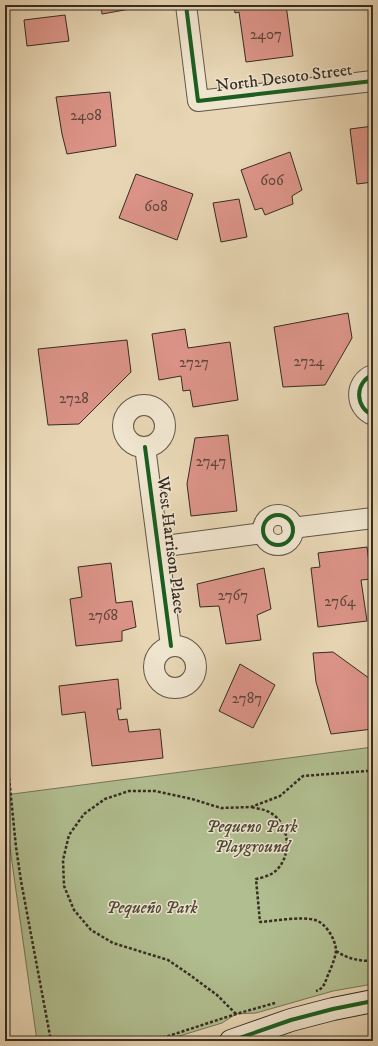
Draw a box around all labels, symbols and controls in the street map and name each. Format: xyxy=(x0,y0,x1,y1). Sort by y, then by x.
house number: 2407 xyxy=(250,25,282,44)
street label: North Desoto Street xyxy=(214,59,354,97)
house number: 2408 xyxy=(70,106,102,125)
house number: 606 xyxy=(260,171,285,190)
house number: 608 xyxy=(144,197,168,216)
house number: 2724 xyxy=(294,352,325,371)
house number: 2727 xyxy=(179,353,209,372)
house number: 2728 xyxy=(59,389,89,408)
house number: 2747 xyxy=(196,452,226,471)
street label: West Harrison Place xyxy=(152,474,190,615)
house number: 2767 xyxy=(218,586,248,605)
house number: 2764 xyxy=(324,592,356,611)
house number: 2768 xyxy=(88,606,118,625)
house number: 2787 xyxy=(232,689,262,708)
park label: Pequeno Park Playground xyxy=(206,816,298,858)
park label: Pequeño Park xyxy=(106,897,198,919)

